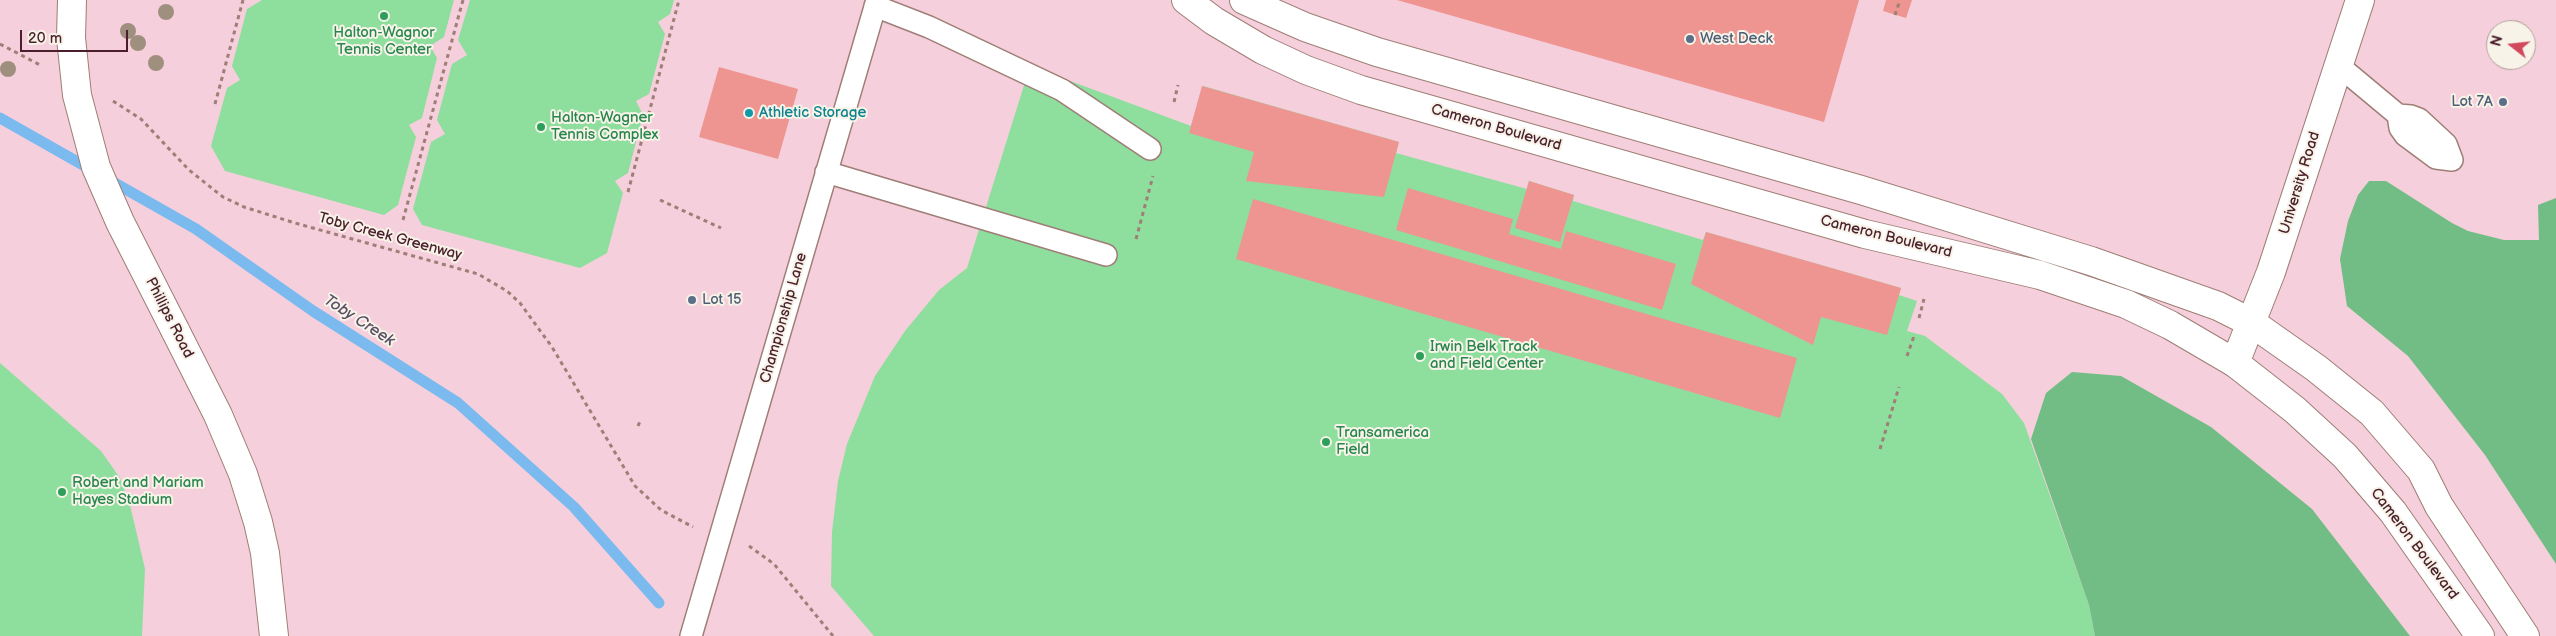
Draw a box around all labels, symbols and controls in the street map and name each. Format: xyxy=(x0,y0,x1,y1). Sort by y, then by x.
marker: Halton-Wagnor Tennis Center xyxy=(378,10,390,22)
scale bar xyxy=(22,20,130,52)
north arrow xyxy=(2486,20,2536,70)
place label: Halton-Wagnor Tennis Center xyxy=(333,24,435,59)
text: 20 m xyxy=(28,29,62,48)
place label: West Deck xyxy=(1700,30,1773,48)
marker: West Deck xyxy=(1684,33,1696,45)
text: N xyxy=(2487,34,2507,48)
place label: Lot 7A xyxy=(2451,93,2493,111)
marker: Lot 7A xyxy=(2497,96,2509,108)
street label: Cameron Boulevard xyxy=(1429,101,1563,155)
place label: Athletic Storage xyxy=(759,104,866,122)
marker: Athletic Storage xyxy=(743,107,755,119)
place label: Halton-Wagner Tennis Complex xyxy=(551,109,658,144)
marker: Halton-Wagner Tennis Complex xyxy=(535,121,547,133)
street label: University Road xyxy=(2276,129,2324,237)
street label: Toby Creek Greenway xyxy=(316,209,464,265)
street label: Cameron Boulevard xyxy=(1818,212,1954,262)
street label: Championship Lane xyxy=(757,251,811,385)
street label: Phillips Road xyxy=(141,275,197,361)
water label: Toby Creek xyxy=(320,291,398,351)
place label: Lot 15 xyxy=(702,291,742,309)
marker: Lot 15 xyxy=(686,294,698,306)
place label: Irwin Belk Track and Field Center xyxy=(1430,338,1543,373)
marker: Irwin Belk Track and Field Center xyxy=(1414,350,1426,362)
place label: Transamerica Field xyxy=(1336,424,1429,459)
marker: Transamerica Field xyxy=(1320,436,1332,448)
place label: Robert and Mariam Hayes Stadium xyxy=(72,474,204,509)
street label: Cameron Boulevard xyxy=(2366,485,2462,603)
marker: Robert and Mariam Hayes Stadium xyxy=(56,486,68,498)

